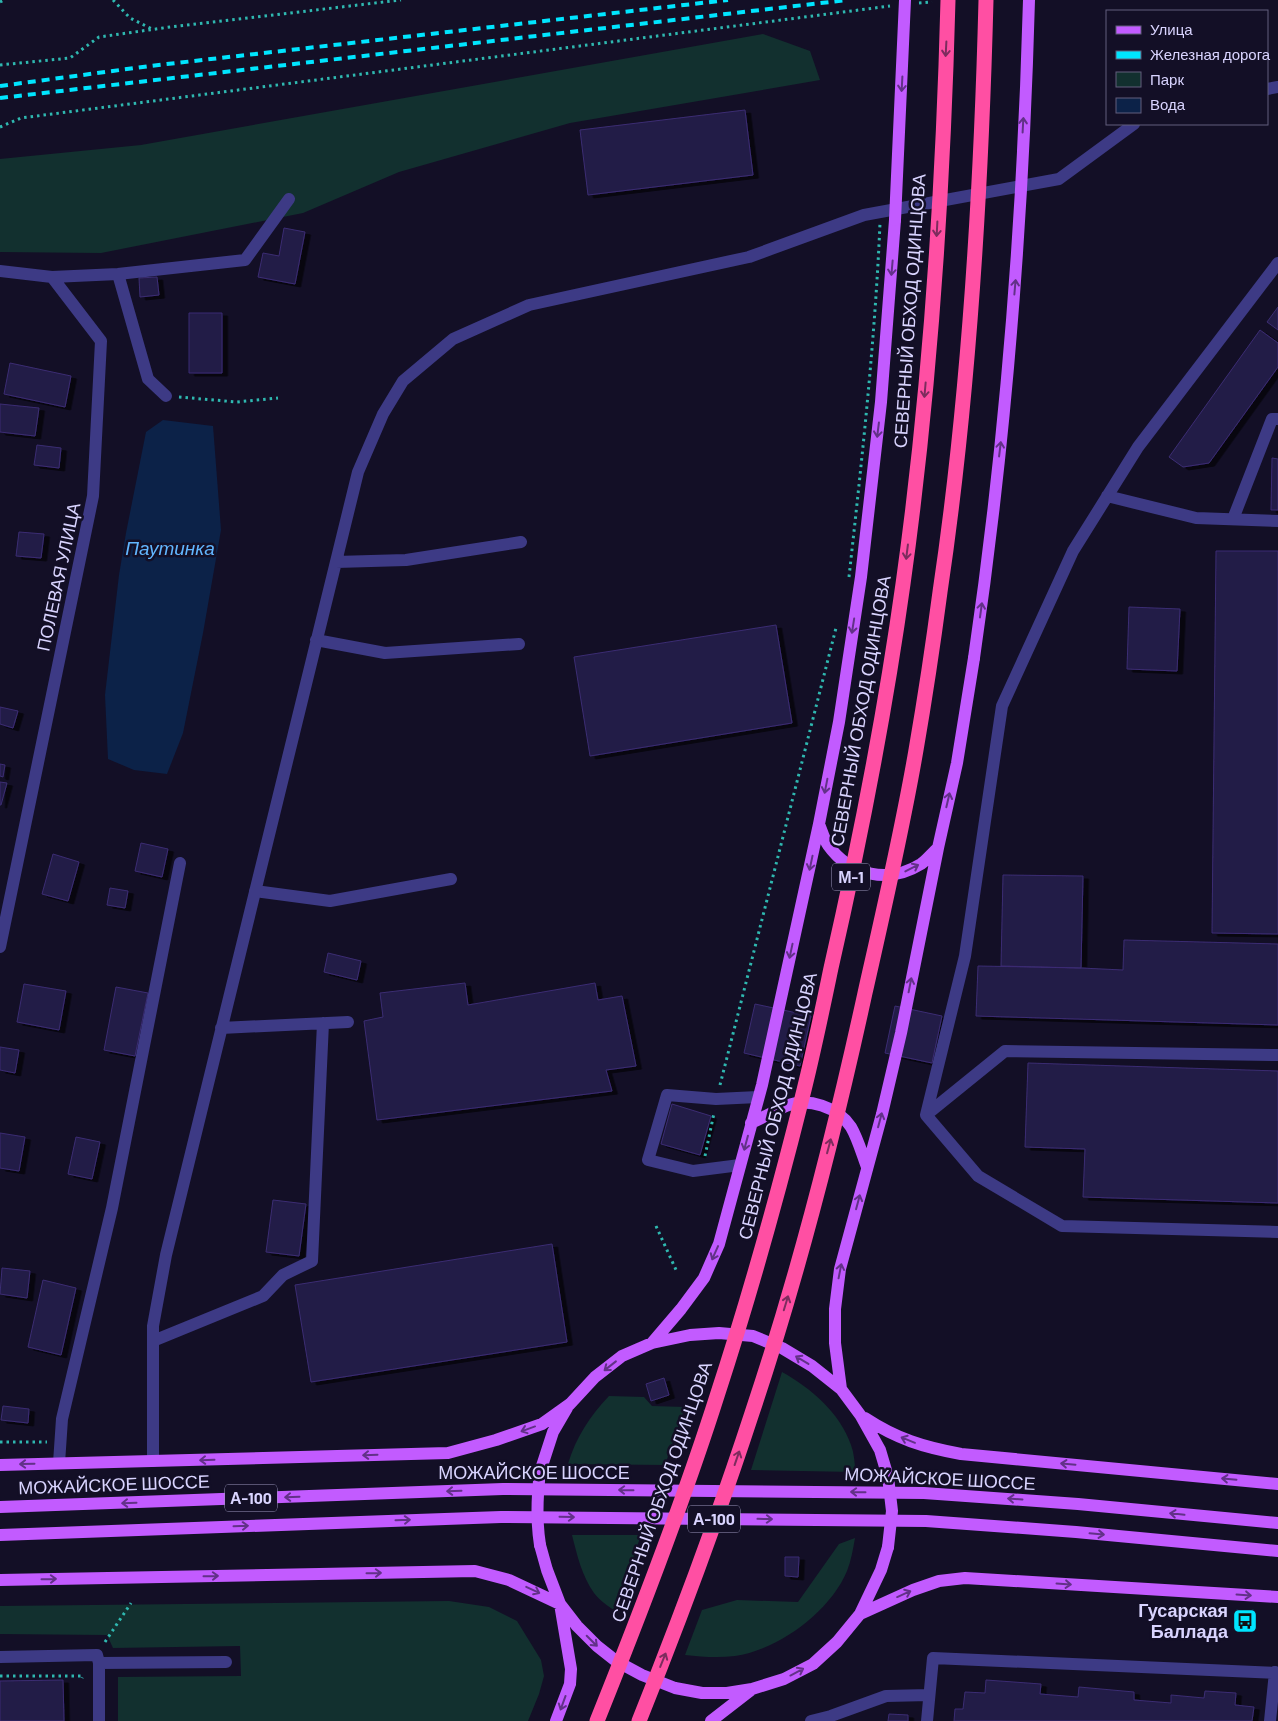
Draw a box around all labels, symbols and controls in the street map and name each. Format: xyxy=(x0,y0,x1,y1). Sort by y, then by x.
legend xyxy=(1106,10,1268,125)
text: Улица xyxy=(1150,20,1193,38)
one-way arrow xyxy=(941,40,951,56)
text: Железная дорога xyxy=(1150,45,1271,63)
text: Парк xyxy=(1150,70,1184,88)
one-way arrow xyxy=(897,75,906,91)
text: Вода xyxy=(1150,95,1186,113)
one-way arrow xyxy=(1019,117,1028,133)
street label: СЕВЕРНЫЙ ОБХОД ОДИНЦОВА xyxy=(888,173,930,449)
one-way arrow xyxy=(933,220,942,236)
one-way arrow xyxy=(887,260,897,276)
one-way arrow xyxy=(1010,279,1019,295)
one-way arrow xyxy=(920,382,929,398)
one-way arrow xyxy=(873,422,883,438)
one-way arrow xyxy=(995,441,1005,457)
street label: ПОЛЕВАЯ УЛИЦА xyxy=(32,500,85,653)
water label: Паутинка xyxy=(125,536,215,559)
one-way arrow xyxy=(902,544,912,560)
street label: СЕВЕРНЫЙ ОБХОД ОДИНЦОВА xyxy=(825,574,895,848)
one-way arrow xyxy=(976,602,986,618)
one-way arrow xyxy=(848,617,858,633)
one-way arrow xyxy=(821,777,831,793)
one-way arrow xyxy=(944,793,954,809)
one-way arrow xyxy=(805,855,815,871)
one-way arrow xyxy=(904,863,919,873)
road number: М-1 xyxy=(832,864,870,890)
one-way arrow xyxy=(786,942,796,958)
street label: СЕВЕРНЫЙ ОБХОД ОДИНЦОВА xyxy=(733,970,821,1242)
one-way arrow xyxy=(906,978,916,994)
one-way arrow xyxy=(876,1112,885,1128)
one-way arrow xyxy=(741,1134,750,1150)
one-way arrow xyxy=(825,1139,834,1155)
one-way arrow xyxy=(854,1195,864,1211)
one-way arrow xyxy=(709,1245,719,1260)
one-way arrow xyxy=(836,1264,846,1280)
one-way arrow xyxy=(781,1295,791,1311)
one-way arrow xyxy=(795,1355,809,1365)
street label: СЕВЕРНЫЙ ОБХОД ОДИНЦОВА xyxy=(606,1358,716,1625)
one-way arrow xyxy=(603,1361,616,1372)
one-way arrow xyxy=(521,1425,537,1434)
one-way arrow xyxy=(900,1435,916,1444)
one-way arrow xyxy=(733,1450,742,1466)
one-way arrow xyxy=(362,1451,378,1460)
one-way arrow xyxy=(199,1455,216,1465)
one-way arrow xyxy=(20,1459,36,1469)
one-way arrow xyxy=(1060,1459,1076,1469)
street label: МОЖАЙСКОЕ ШОССЕ xyxy=(438,1461,630,1483)
street label: МОЖАЙСКОЕ ШОССЕ xyxy=(844,1462,1036,1494)
street label: МОЖАЙСКОЕ ШОССЕ xyxy=(18,1470,210,1498)
one-way arrow xyxy=(1222,1474,1238,1484)
road number: А-100 xyxy=(225,1485,277,1512)
one-way arrow xyxy=(618,1485,634,1495)
one-way arrow xyxy=(446,1486,462,1495)
one-way arrow xyxy=(850,1487,866,1497)
one-way arrow xyxy=(284,1492,300,1501)
one-way arrow xyxy=(1008,1495,1024,1504)
one-way arrow xyxy=(122,1498,138,1507)
road number: А-100 xyxy=(688,1506,740,1532)
one-way arrow xyxy=(1170,1509,1186,1518)
one-way arrow xyxy=(559,1512,575,1522)
one-way arrow xyxy=(756,1514,773,1524)
one-way arrow xyxy=(395,1516,411,1525)
one-way arrow xyxy=(233,1522,249,1531)
one-way arrow xyxy=(1089,1529,1105,1539)
one-way arrow xyxy=(365,1568,381,1578)
one-way arrow xyxy=(202,1571,219,1581)
one-way arrow xyxy=(40,1574,56,1584)
one-way arrow xyxy=(1056,1580,1072,1589)
one-way arrow xyxy=(525,1586,540,1595)
one-way arrow xyxy=(896,1589,911,1599)
one-way arrow xyxy=(1236,1591,1252,1600)
place label: Гусарская Баллада xyxy=(1138,1599,1229,1642)
bus stop icon: Гусарская Баллада xyxy=(1232,1608,1258,1634)
one-way arrow xyxy=(585,1635,598,1647)
one-way arrow xyxy=(660,1652,669,1667)
one-way arrow xyxy=(790,1667,805,1677)
one-way arrow xyxy=(558,1695,567,1710)

